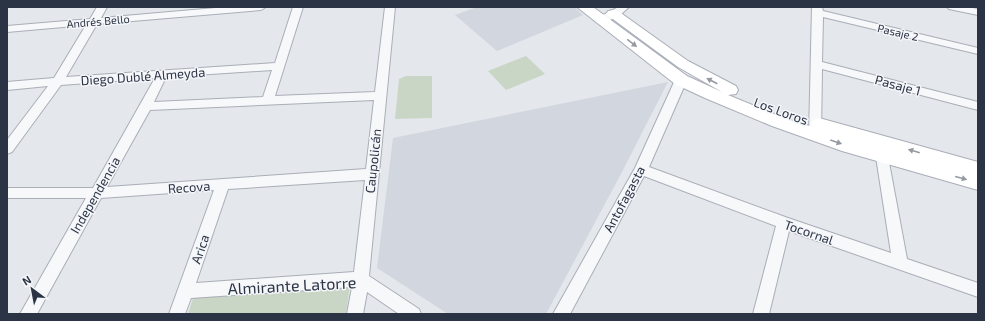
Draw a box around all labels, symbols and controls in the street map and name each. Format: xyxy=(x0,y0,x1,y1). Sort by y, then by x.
street label: Andrés Bello xyxy=(66,12,130,30)
street label: Pasaje 2 xyxy=(876,21,920,44)
one-way arrow xyxy=(627,39,638,48)
street label: Diego Dublé Almeyda xyxy=(80,64,206,88)
street label: Pasaje 1 xyxy=(873,71,923,99)
one-way arrow xyxy=(706,78,718,84)
street label: Los Loros xyxy=(752,94,810,128)
street label: Caupolicán xyxy=(362,128,384,194)
one-way arrow xyxy=(830,139,842,145)
one-way arrow xyxy=(907,148,919,154)
street label: Independencia xyxy=(67,154,123,236)
street label: Antofagasta xyxy=(600,163,648,235)
one-way arrow xyxy=(954,176,967,182)
street label: Recova xyxy=(167,178,211,196)
street label: Tocornal xyxy=(782,216,836,248)
street label: Arica xyxy=(188,232,212,266)
north arrow xyxy=(12,269,52,309)
text: N xyxy=(20,272,33,288)
street label: Almirante Latorre xyxy=(227,272,357,298)

